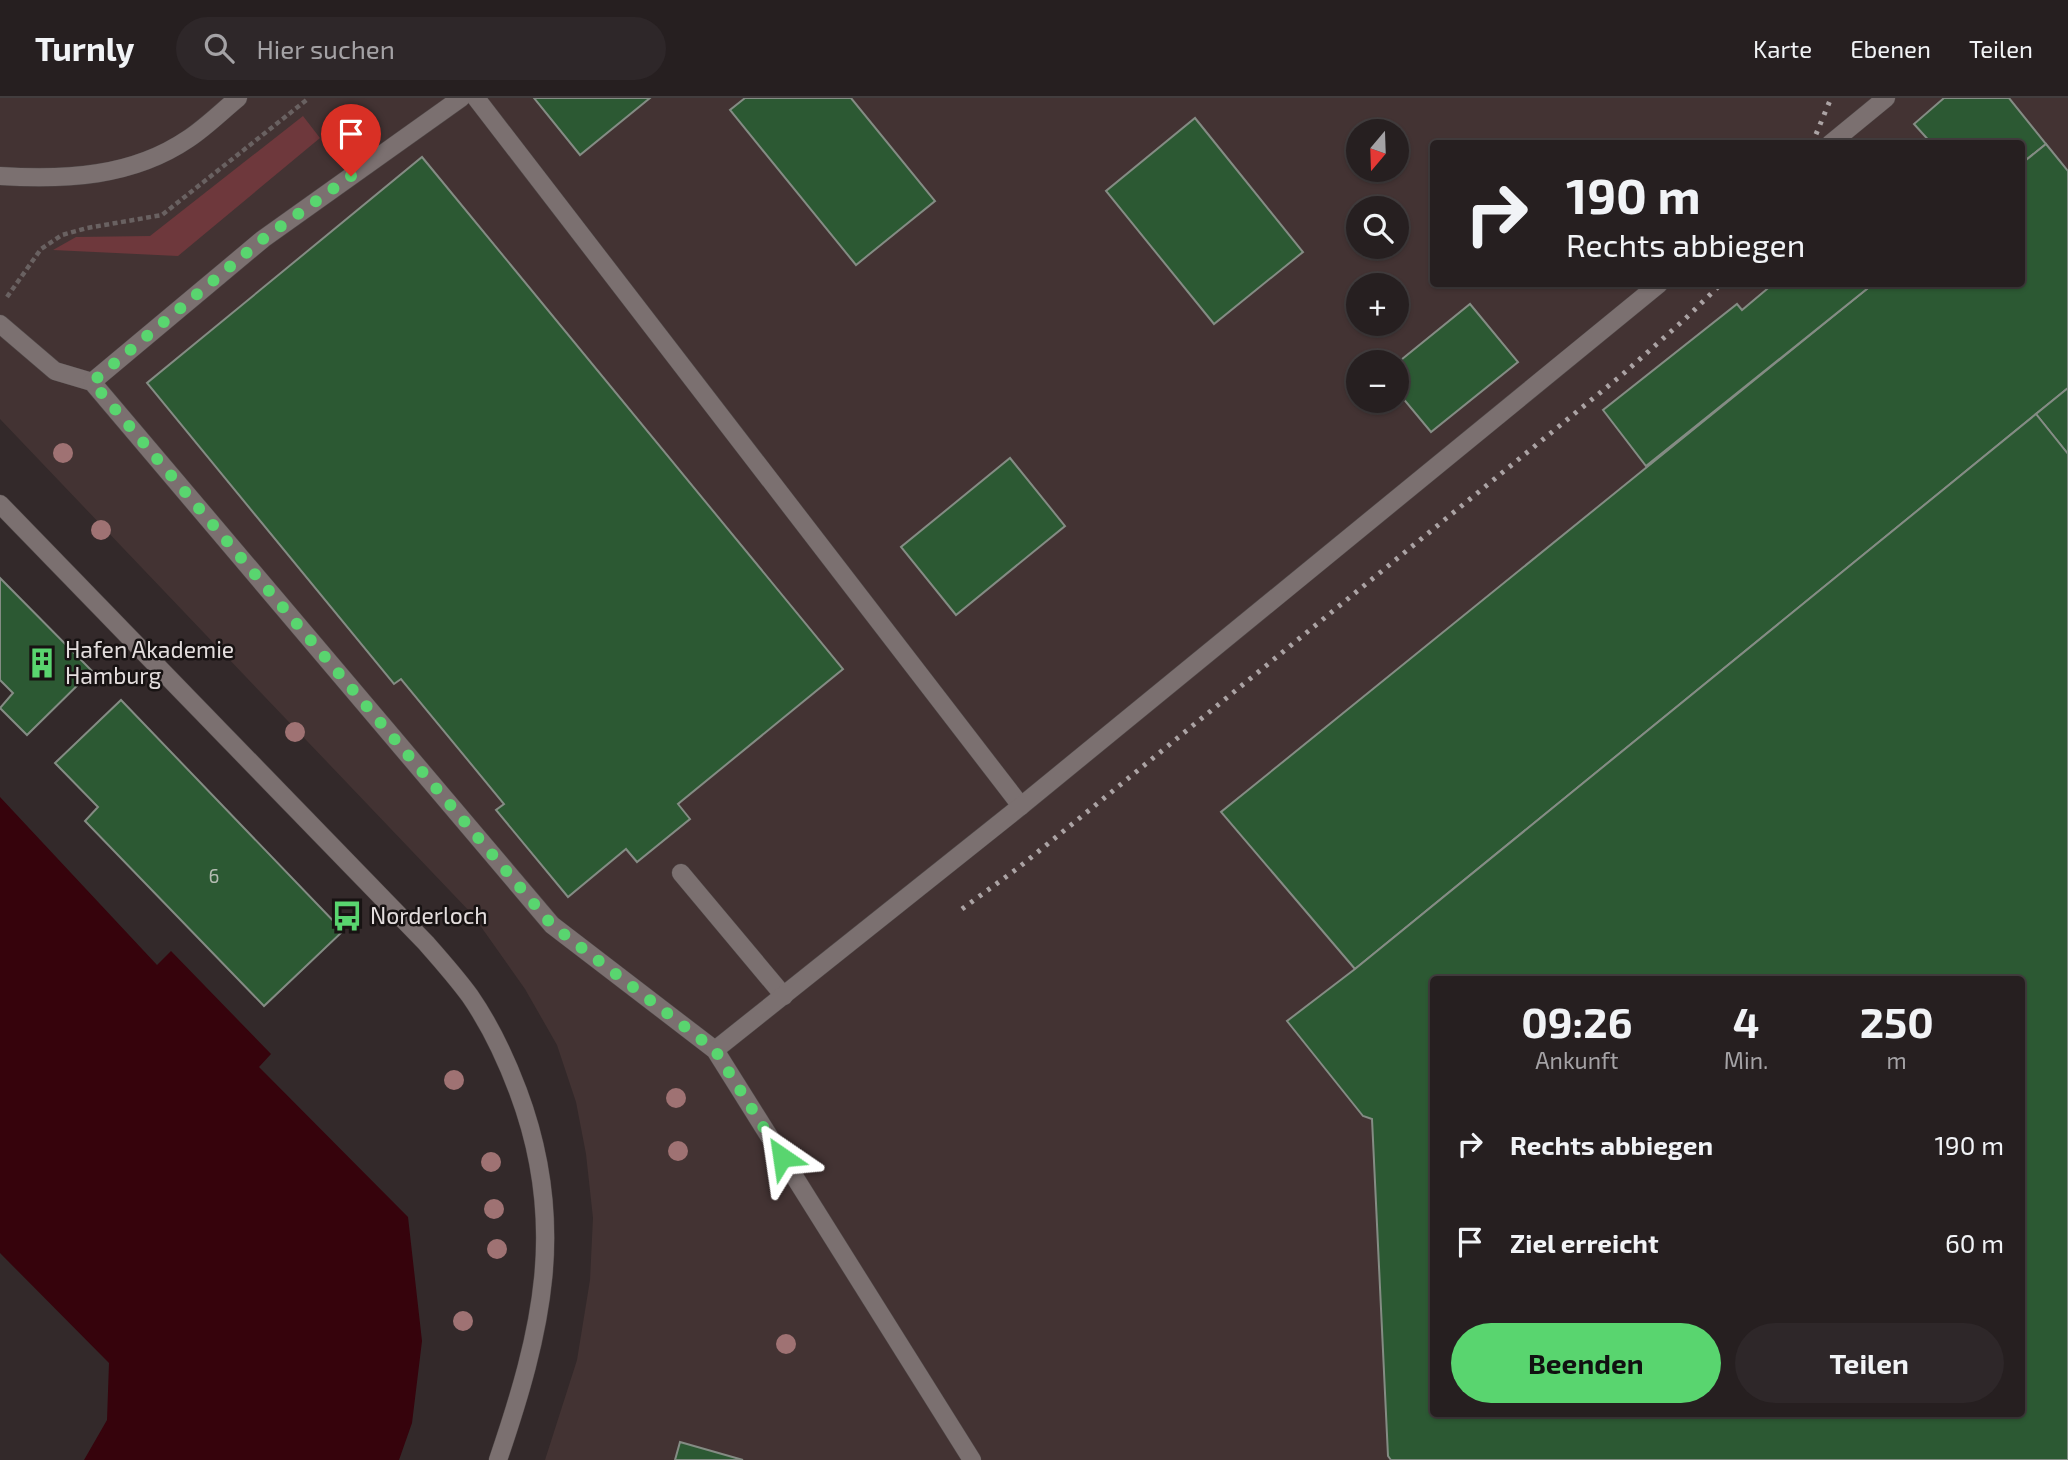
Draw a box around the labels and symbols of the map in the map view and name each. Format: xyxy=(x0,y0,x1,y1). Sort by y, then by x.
pin xyxy=(321,104,381,176)
north arrow xyxy=(1346,119,1409,182)
place label: Hafen Akademie Hamburg xyxy=(65,635,234,689)
building icon: Hafen Akademie Hamburg xyxy=(25,646,59,680)
house number: 6 xyxy=(209,864,219,887)
bus stop icon: Norderloch xyxy=(330,899,364,933)
place label: Norderloch xyxy=(370,901,488,929)
position arrow xyxy=(745,1120,819,1194)

